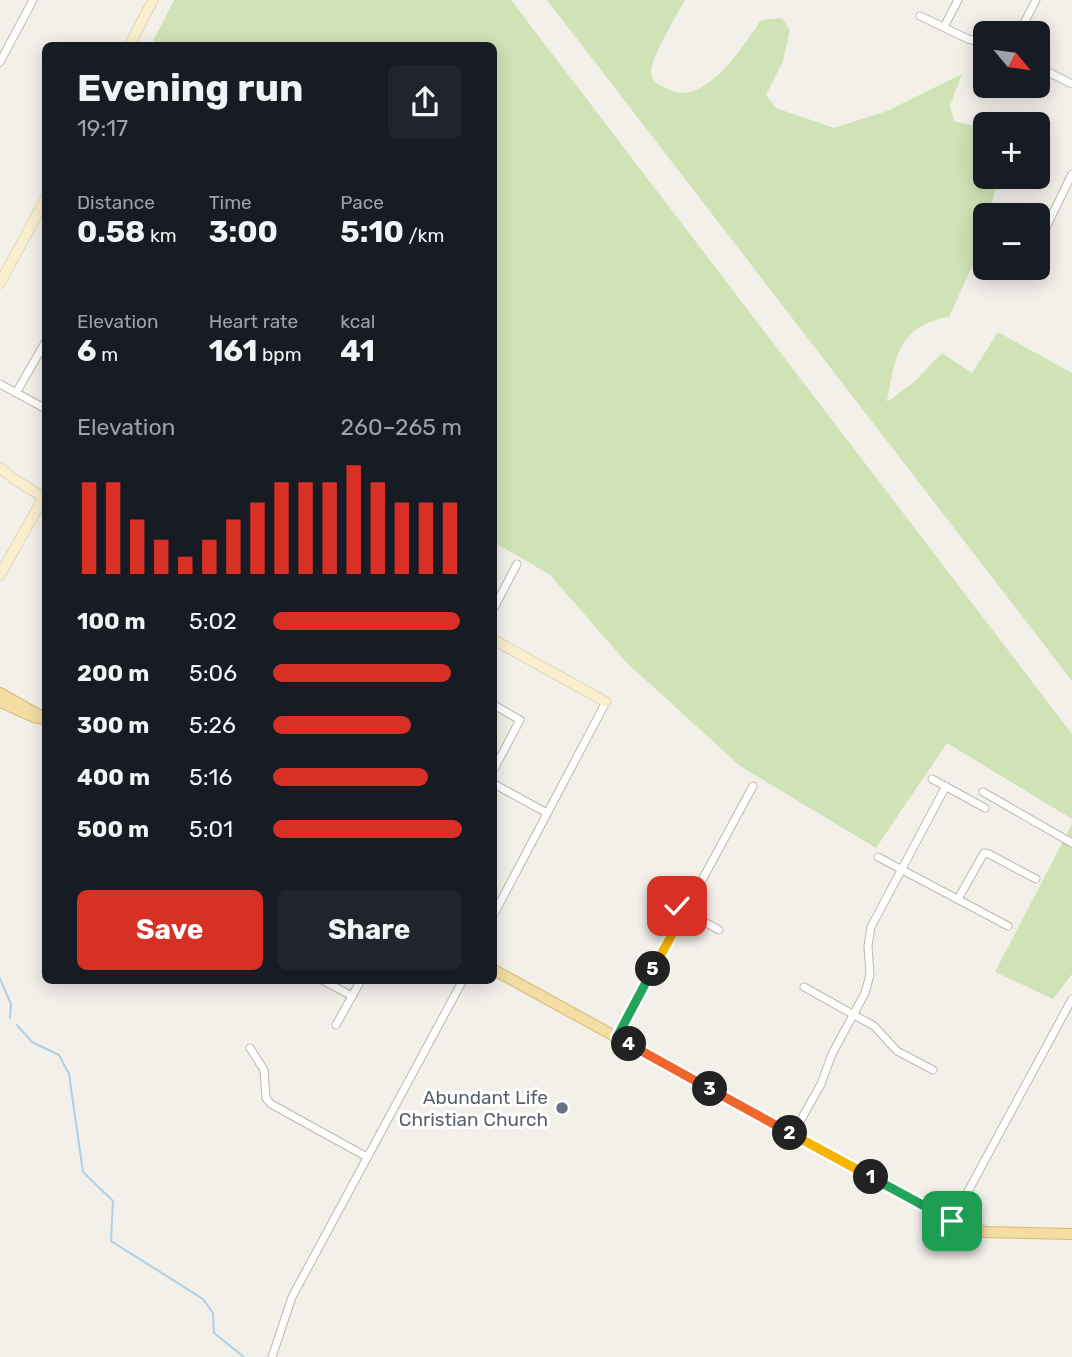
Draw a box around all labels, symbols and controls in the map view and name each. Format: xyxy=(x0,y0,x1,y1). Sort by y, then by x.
north arrow xyxy=(973,21,1050,98)
map controls xyxy=(973,21,1050,280)
text: Evening run xyxy=(77,65,303,111)
button: share xyxy=(388,65,462,139)
button: + xyxy=(973,112,1050,189)
text: 19:17 xyxy=(77,114,128,142)
text: Distance xyxy=(77,191,155,214)
text: Time xyxy=(209,191,252,214)
text: Pace xyxy=(340,191,384,214)
button: − xyxy=(973,203,1050,280)
text: 0.58 xyxy=(77,214,145,250)
text: 3:00 xyxy=(209,214,278,250)
text: 5:10 xyxy=(340,214,404,250)
text: km xyxy=(145,224,177,247)
text: /km xyxy=(404,224,444,247)
text: Elevation xyxy=(77,310,158,333)
text: Heart rate xyxy=(209,310,298,333)
text: kcal xyxy=(340,310,375,333)
text: 6 xyxy=(77,333,97,369)
text: 161 xyxy=(209,333,257,369)
text: 41 xyxy=(340,333,375,369)
text: m xyxy=(97,343,118,366)
text: bpm xyxy=(257,343,302,366)
text: Elevation xyxy=(77,413,176,441)
text: 260–265 m xyxy=(341,413,462,441)
text: 100 m xyxy=(77,607,146,635)
text: 5:02 xyxy=(189,607,237,635)
text: 200 m xyxy=(77,659,149,687)
text: 5:06 xyxy=(189,659,237,687)
text: 300 m xyxy=(77,711,149,739)
text: 5:26 xyxy=(189,711,236,739)
text: 400 m xyxy=(77,763,150,791)
text: 5:16 xyxy=(189,763,232,791)
text: 500 m xyxy=(77,815,149,843)
text: 5:01 xyxy=(189,815,233,843)
pin xyxy=(647,876,707,936)
icon: check xyxy=(658,887,696,925)
button: Save xyxy=(77,890,263,970)
button: Share xyxy=(277,890,462,970)
pin: 5 xyxy=(636,951,670,986)
text: 5 xyxy=(646,957,659,980)
pin: 4 xyxy=(612,1026,646,1062)
text: 4 xyxy=(622,1032,635,1055)
pin: 3 xyxy=(692,1072,728,1106)
text: 3 xyxy=(703,1077,716,1100)
place label: Abundant Life Christian Church xyxy=(399,1086,548,1131)
marker: Abundant Life Christian Church xyxy=(554,1100,570,1116)
pin: 2 xyxy=(772,1116,808,1150)
text: 2 xyxy=(783,1121,796,1144)
pin: 1 xyxy=(854,1160,888,1194)
text: 1 xyxy=(866,1165,875,1188)
pin xyxy=(922,1191,982,1251)
icon: arrive xyxy=(933,1202,971,1240)

